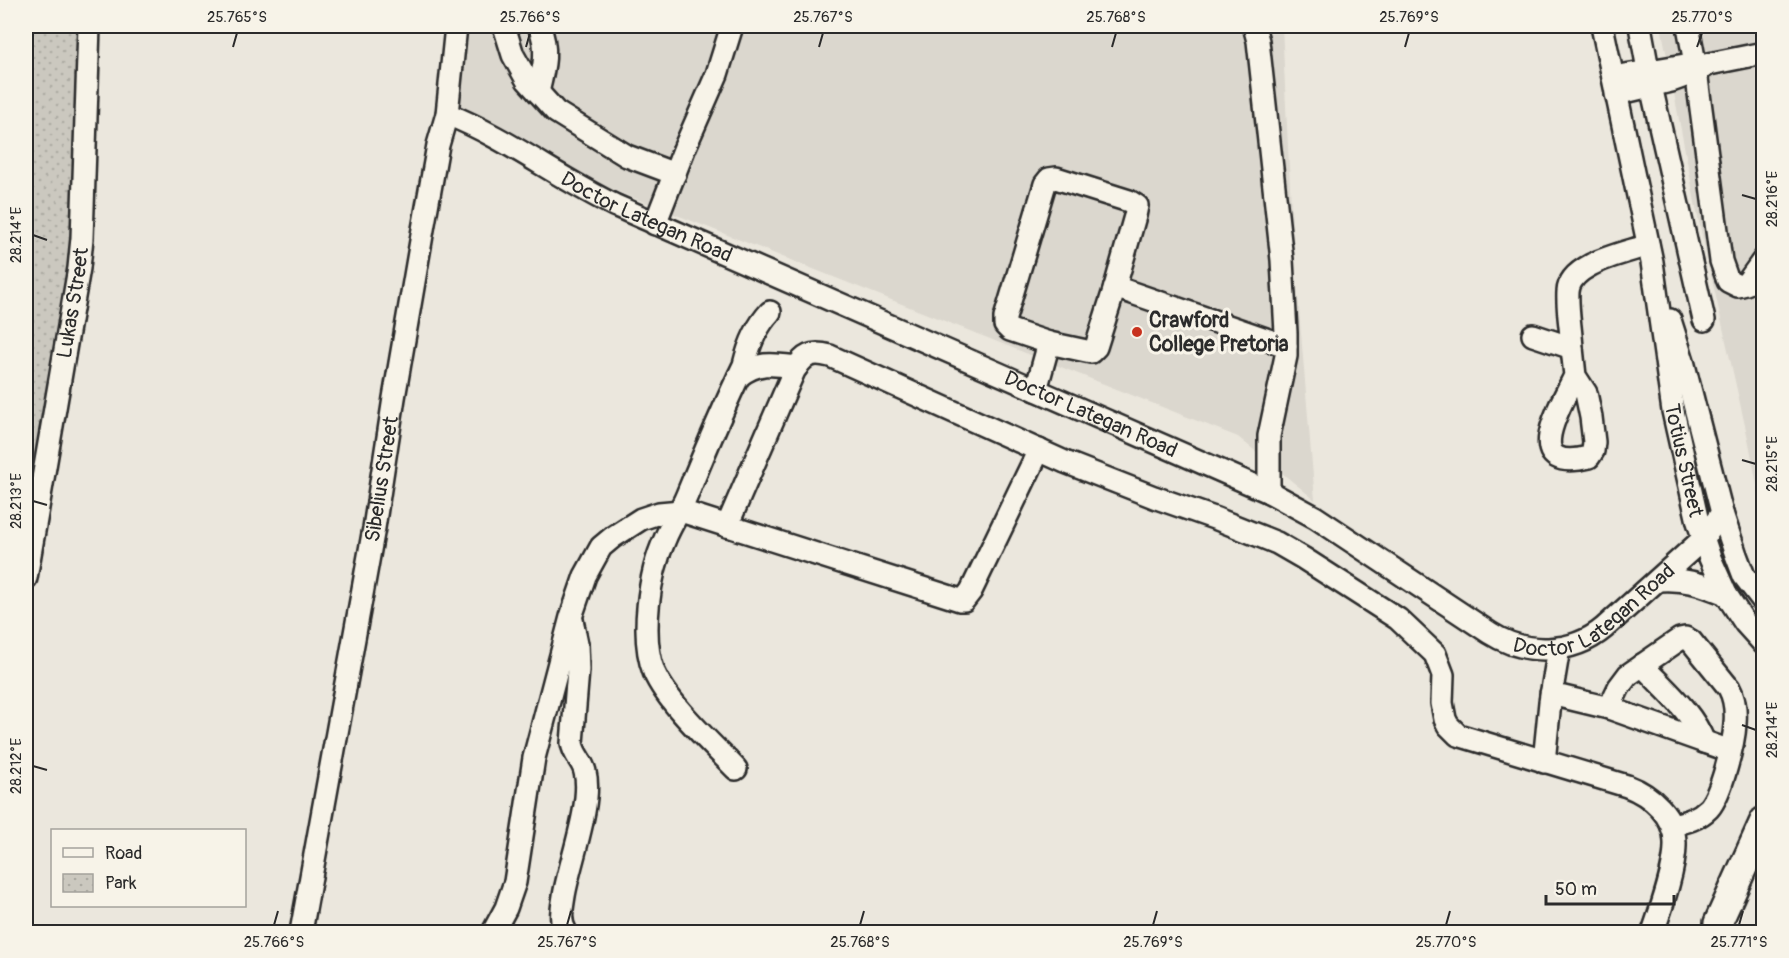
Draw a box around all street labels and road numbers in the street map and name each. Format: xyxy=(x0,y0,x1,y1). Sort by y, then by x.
street label: Doctor Lategan Road xyxy=(556,166,736,269)
street label: Lukas Street xyxy=(51,246,95,361)
street label: Doctor Lategan Road xyxy=(1000,365,1181,464)
street label: Totius Street xyxy=(1658,402,1710,520)
street label: Sibelius Street xyxy=(359,414,405,544)
street label: Doctor Lategan Road xyxy=(1510,558,1681,663)

